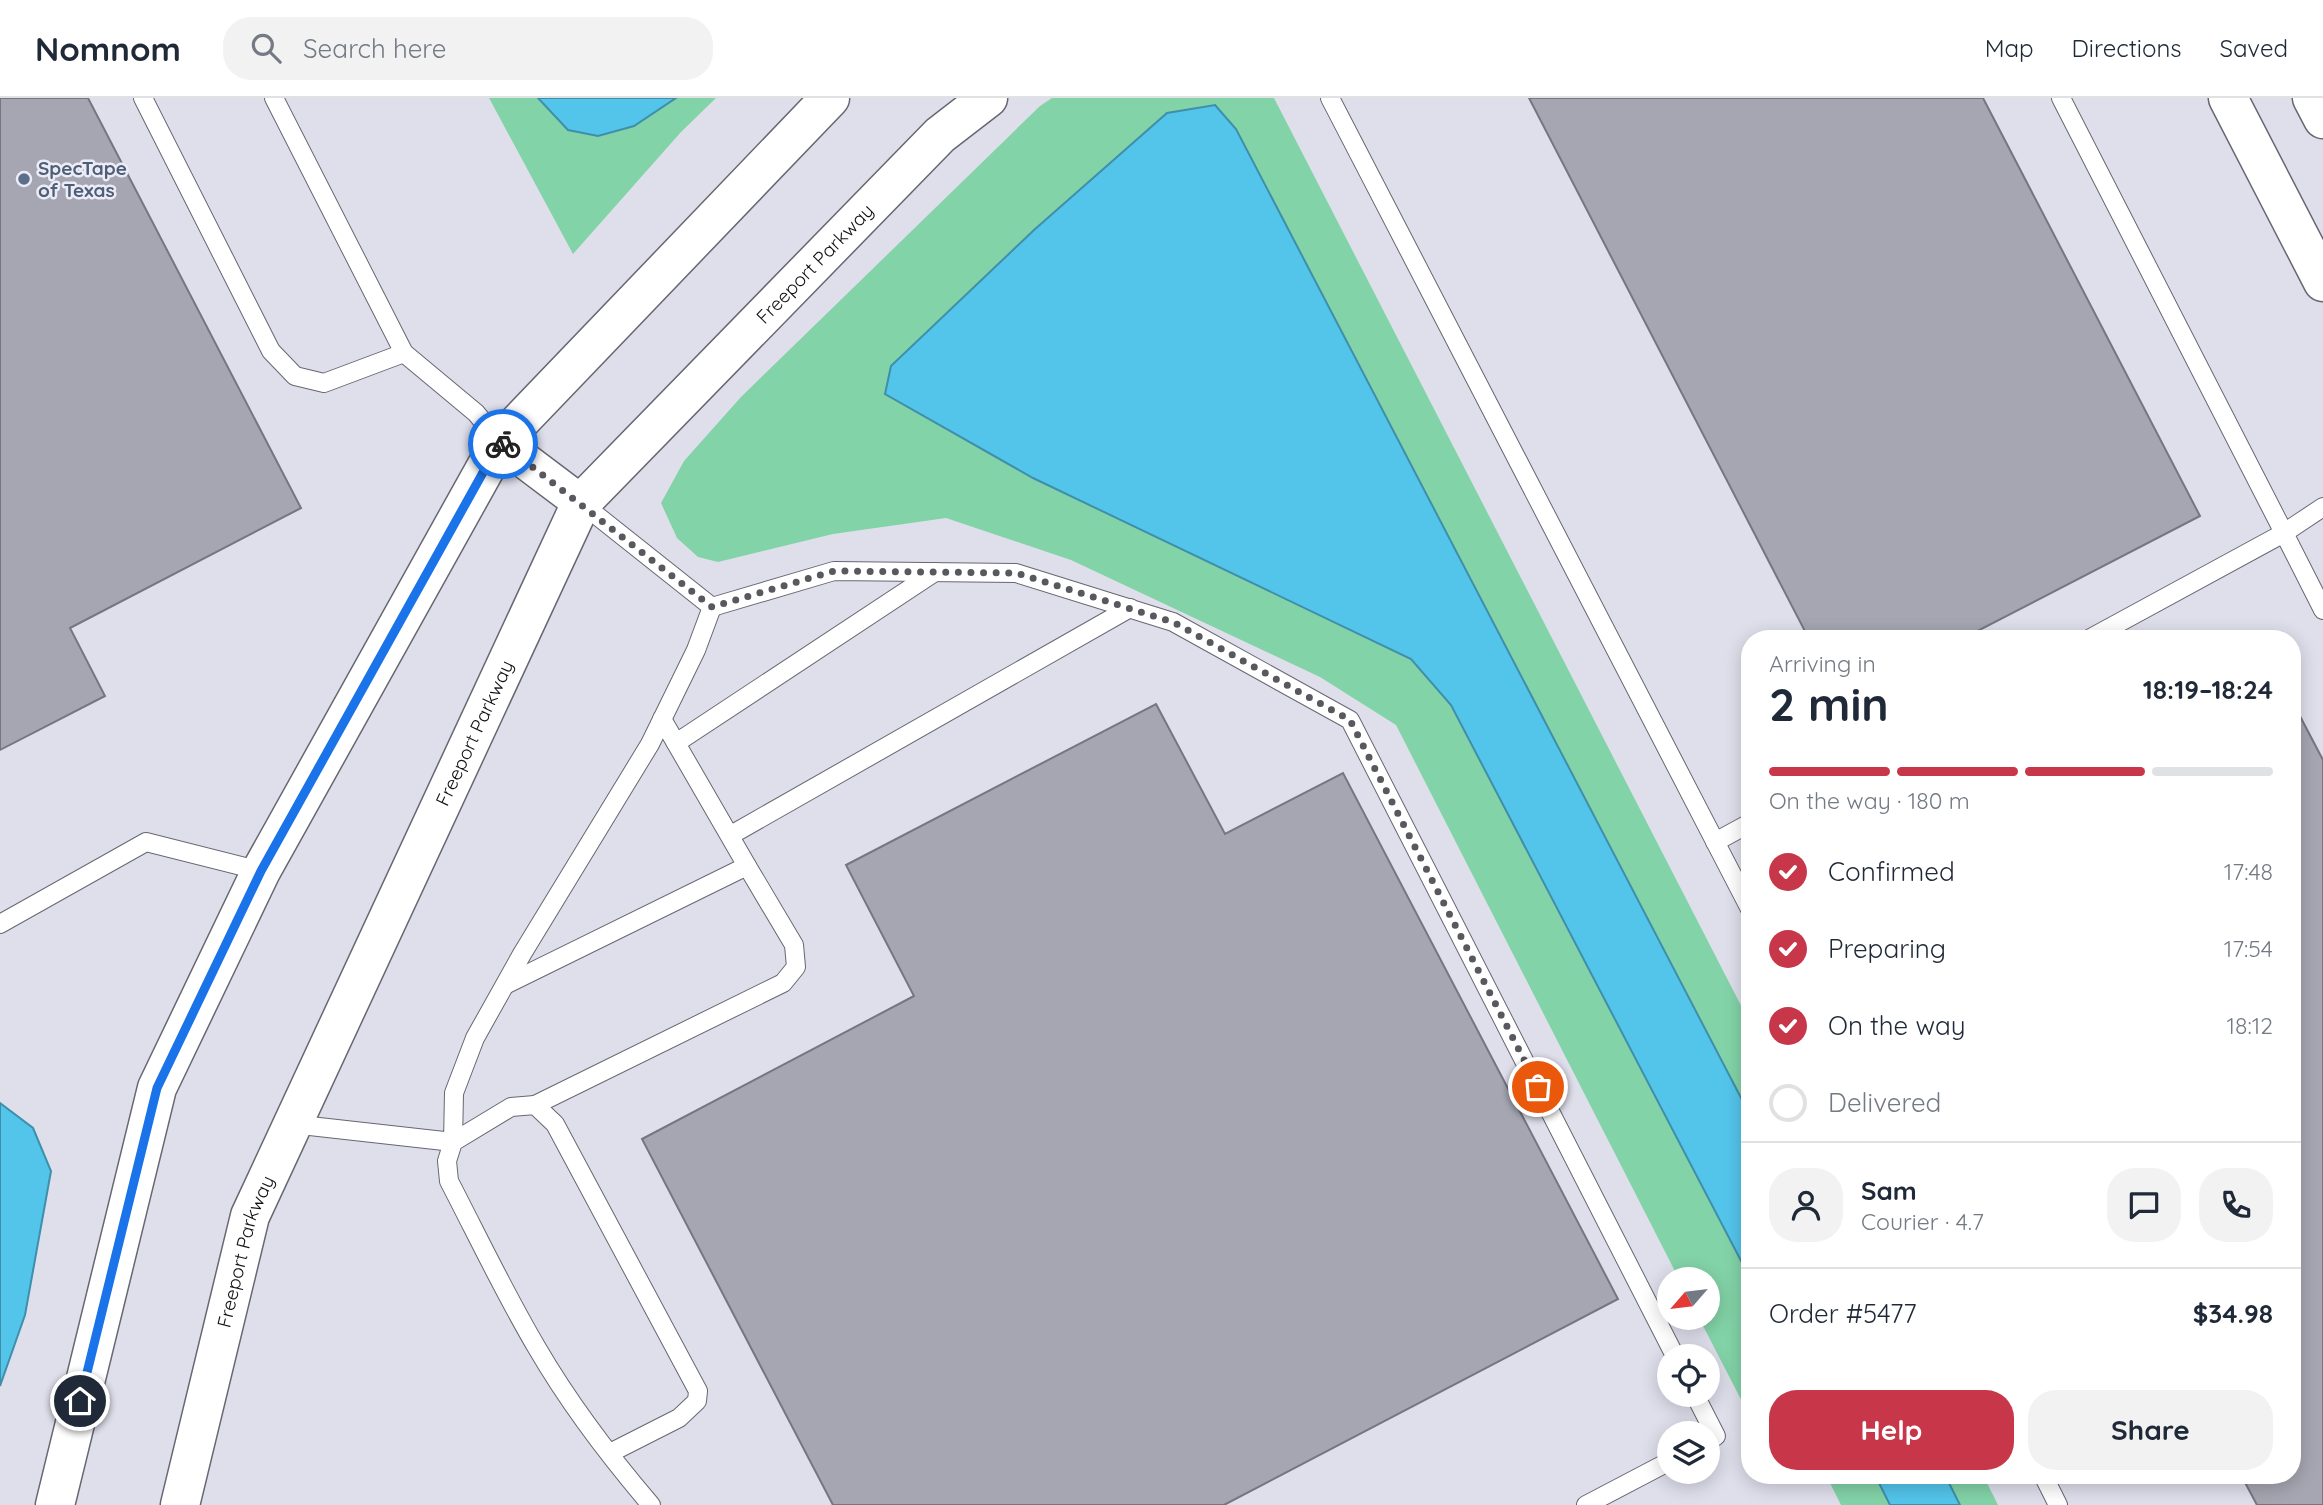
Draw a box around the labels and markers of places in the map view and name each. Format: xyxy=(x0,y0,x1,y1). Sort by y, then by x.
place label: SpecTape of Texas xyxy=(38,156,127,202)
marker: SpecTape of Texas xyxy=(16,171,32,187)
pin xyxy=(1508,1057,1568,1117)
pin xyxy=(50,1371,110,1431)

